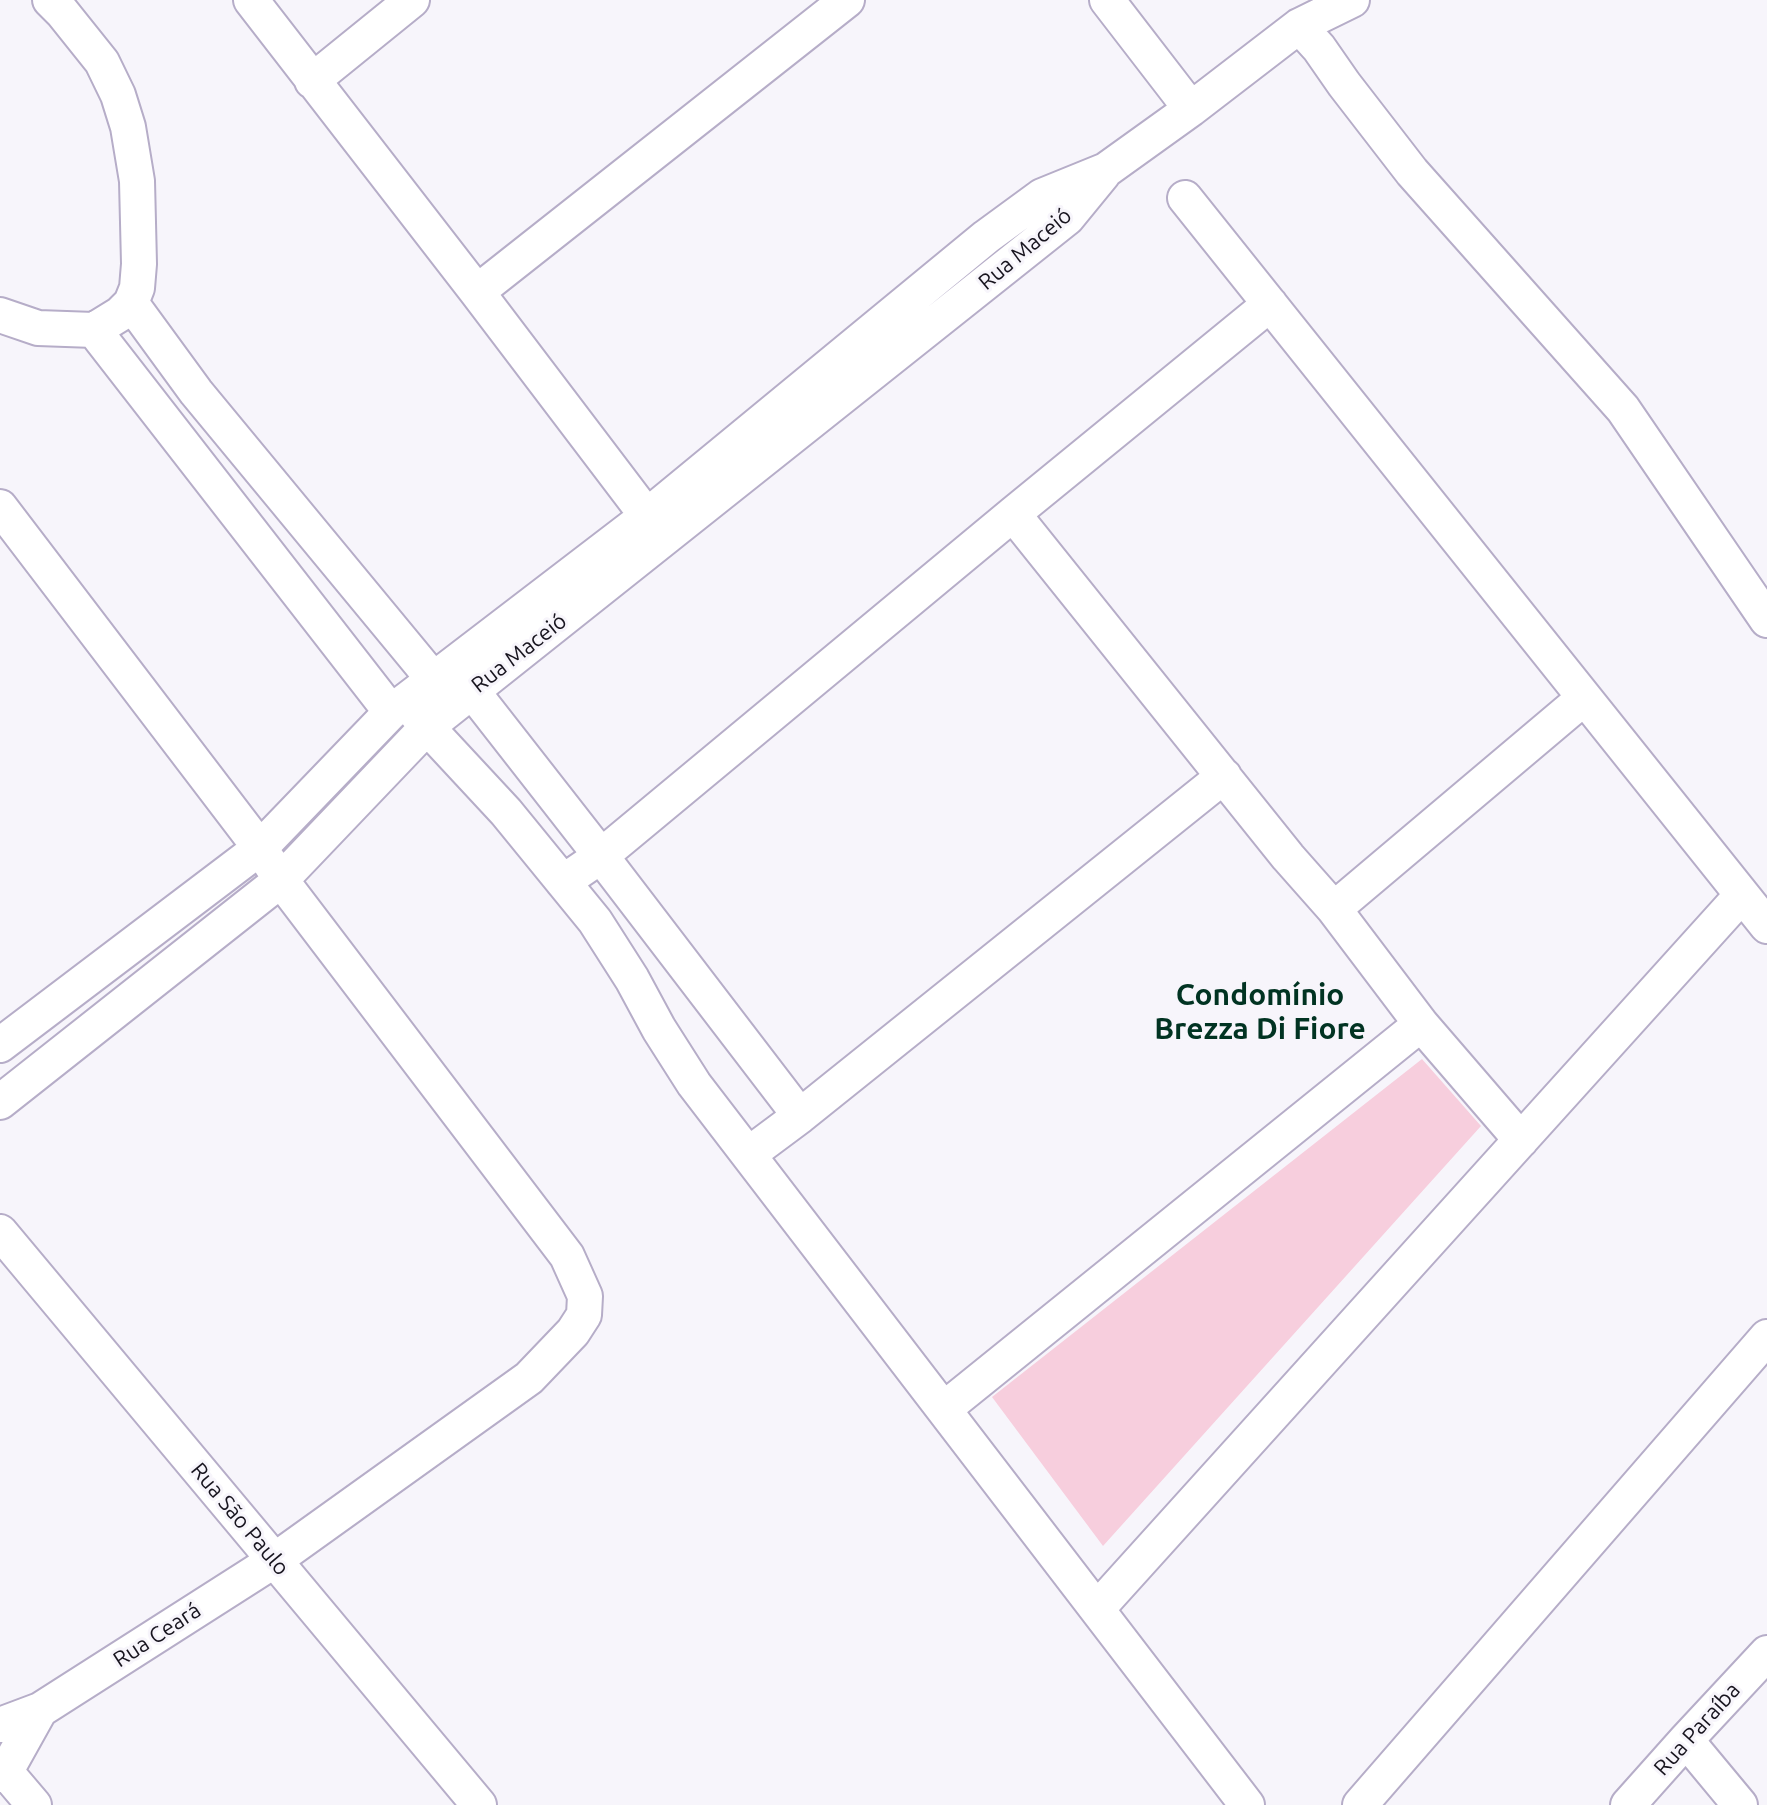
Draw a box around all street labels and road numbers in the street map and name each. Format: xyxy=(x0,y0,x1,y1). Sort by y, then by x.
street label: Rua Maceió xyxy=(973,202,1077,296)
street label: Rua Maceió xyxy=(466,608,572,698)
street label: Rua São Paulo xyxy=(185,1457,295,1581)
street label: Rua Ceará xyxy=(108,1597,206,1673)
street label: Rua Paraíba xyxy=(1648,1677,1746,1781)

